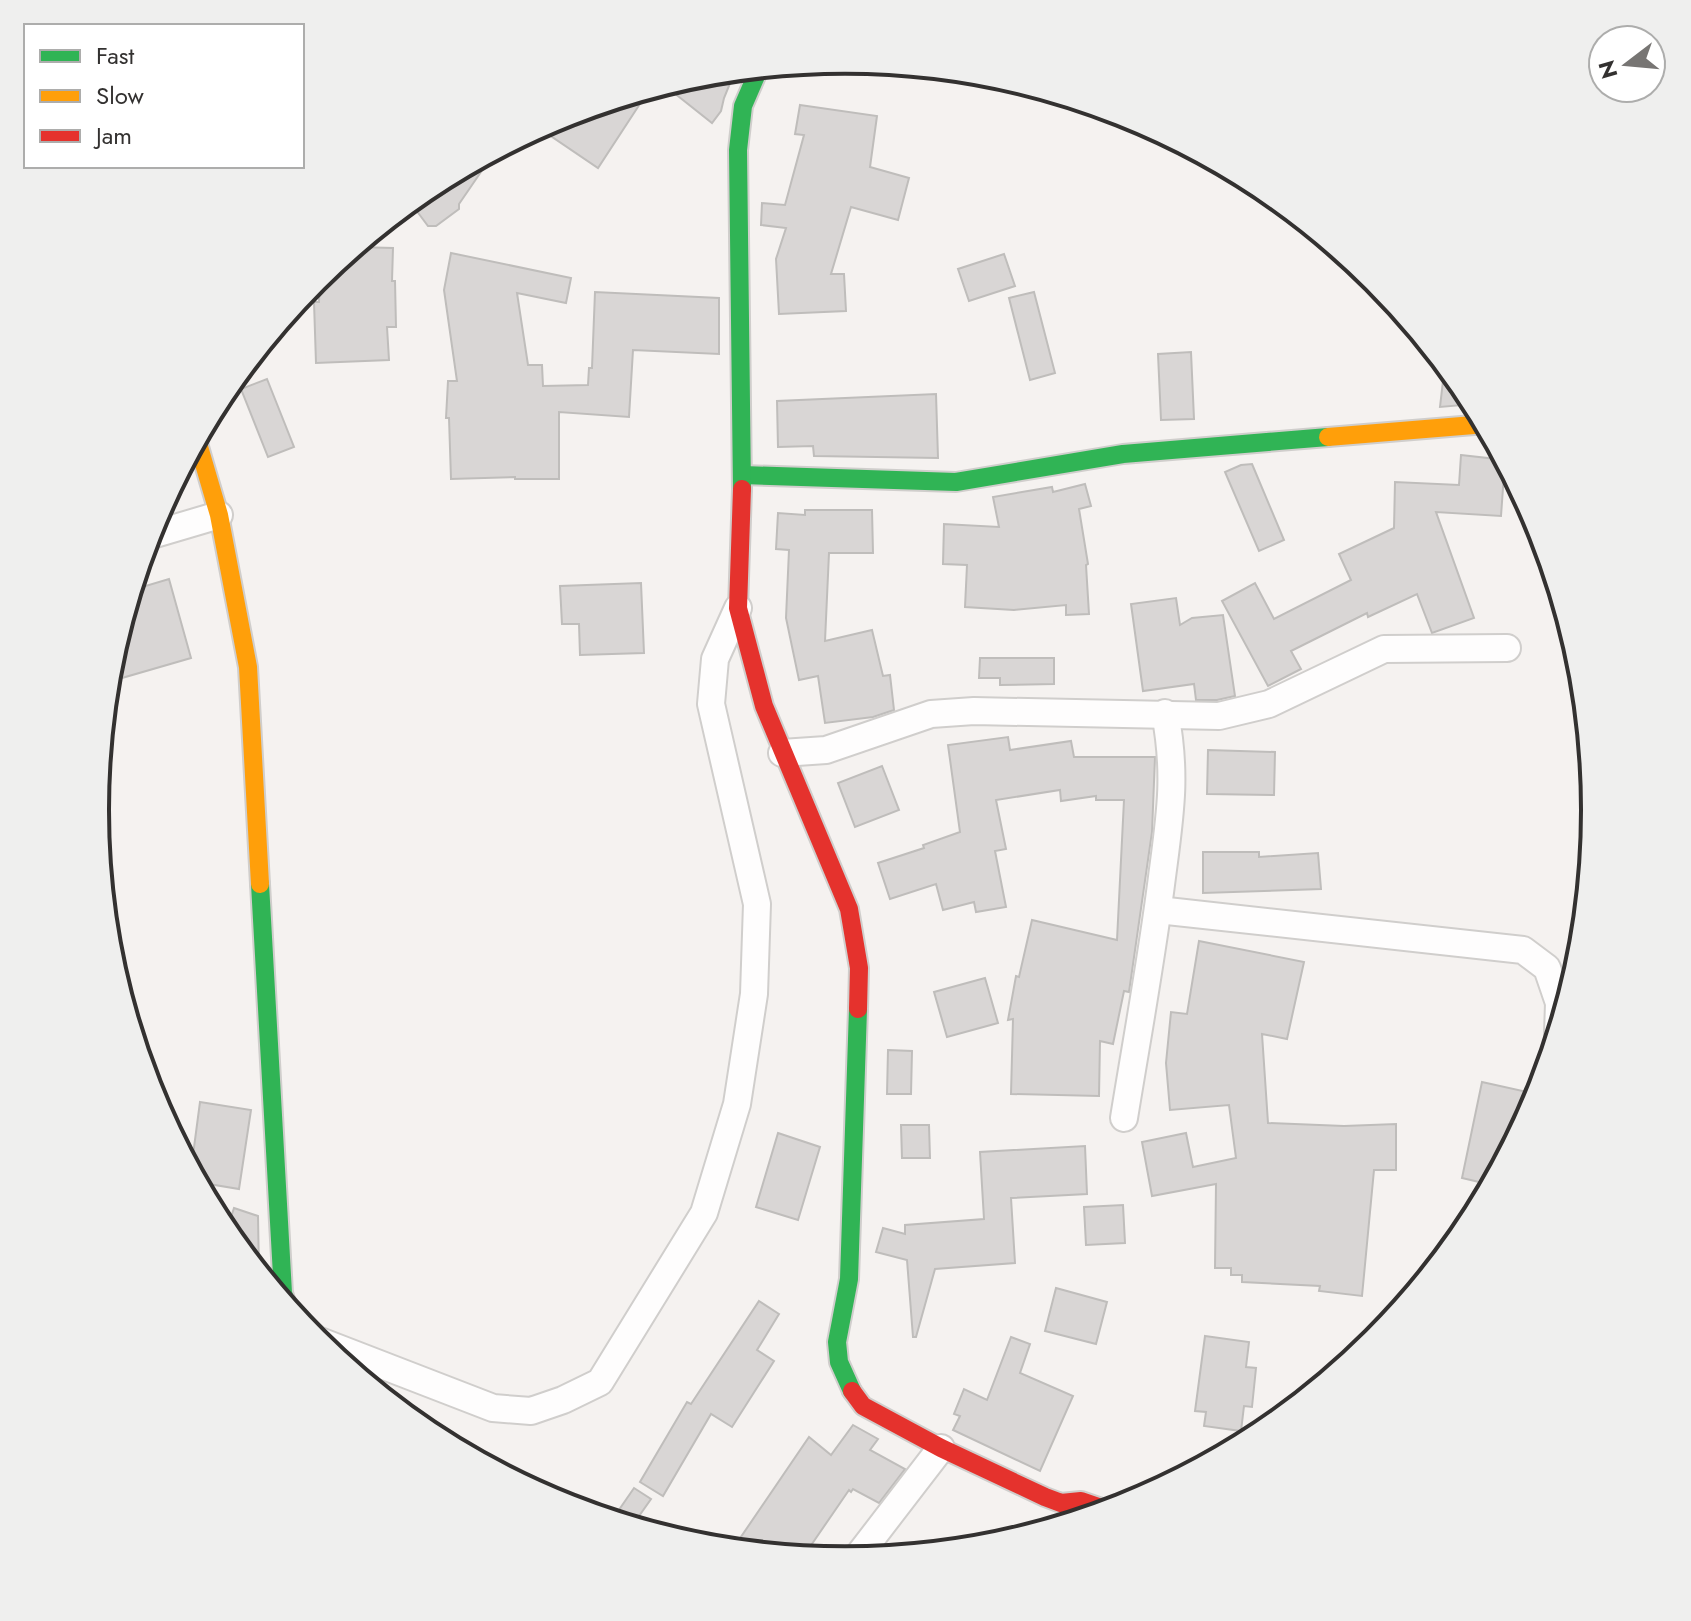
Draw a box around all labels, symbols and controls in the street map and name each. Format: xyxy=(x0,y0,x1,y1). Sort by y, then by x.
legend xyxy=(24,24,304,168)
north arrow xyxy=(1587,24,1667,104)
text: Fast xyxy=(96,38,134,73)
text: N xyxy=(1590,57,1626,82)
text: Slow xyxy=(96,78,144,113)
text: Jam xyxy=(93,118,132,153)

